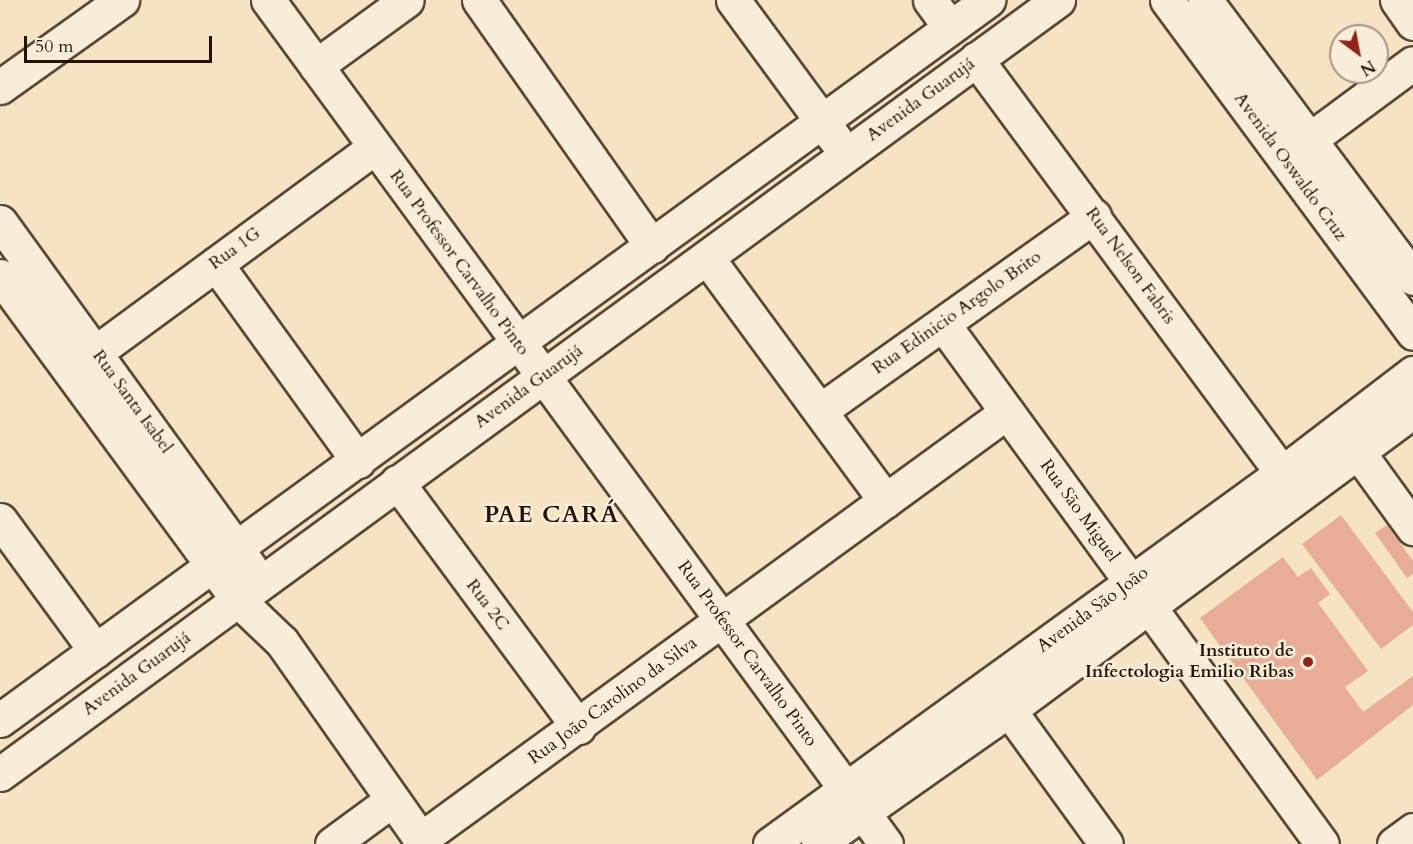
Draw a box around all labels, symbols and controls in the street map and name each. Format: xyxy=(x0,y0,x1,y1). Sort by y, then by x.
scale bar xyxy=(27,24,214,62)
north arrow xyxy=(1329,24,1389,84)
text: 50 m xyxy=(35,34,74,59)
street label: Avenida Guarujá xyxy=(863,53,979,147)
text: N xyxy=(1356,55,1379,81)
street label: Avenida Oswaldo Cruz xyxy=(1229,89,1351,245)
street label: Rua Professor Carvalho Pinto xyxy=(384,166,534,360)
street label: Rua Nelson Fabris xyxy=(1080,203,1180,329)
street label: Rua 1G xyxy=(205,223,265,275)
street label: Rua Edinicio Argolo Brito xyxy=(868,246,1046,380)
street label: Avenida Guarujá xyxy=(471,340,587,434)
street label: Rua Santa Isabel xyxy=(87,346,177,458)
street label: Rua São Miguel xyxy=(1035,456,1123,566)
district label: PAE CARÁ xyxy=(484,501,620,529)
street label: Rua Professor Carvalho Pinto xyxy=(672,557,822,751)
street label: Avenida São João xyxy=(1033,562,1153,658)
street label: Rua 2C xyxy=(461,575,513,635)
street label: Avenida Guarujá xyxy=(79,627,195,721)
street label: Rua João Carolino da Silva xyxy=(524,633,702,769)
place label: Instituto de Infectologia Emilio Ribas xyxy=(1085,641,1294,684)
marker: Instituto de Infectologia Emilio Ribas xyxy=(1299,653,1317,671)

